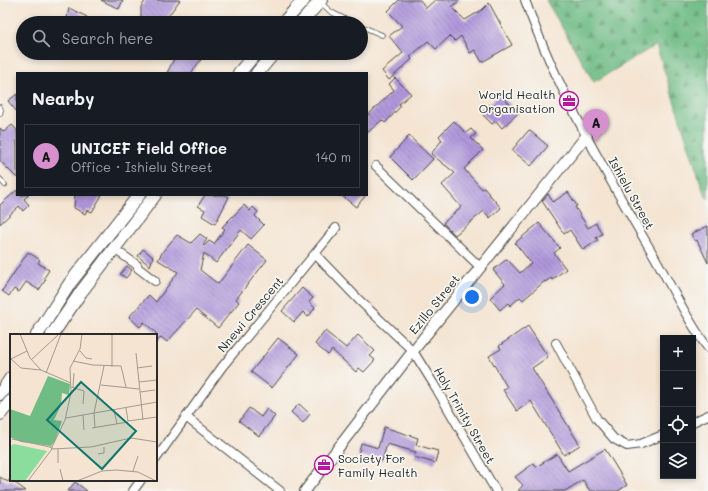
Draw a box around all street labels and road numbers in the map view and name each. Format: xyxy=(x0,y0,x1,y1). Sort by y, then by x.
street label: Ishielu Street xyxy=(605,154,659,232)
street label: Ezillo Street xyxy=(405,271,463,337)
street label: Nnewi Crescent xyxy=(214,273,286,355)
street label: Holy Trinity Street xyxy=(431,364,499,466)

